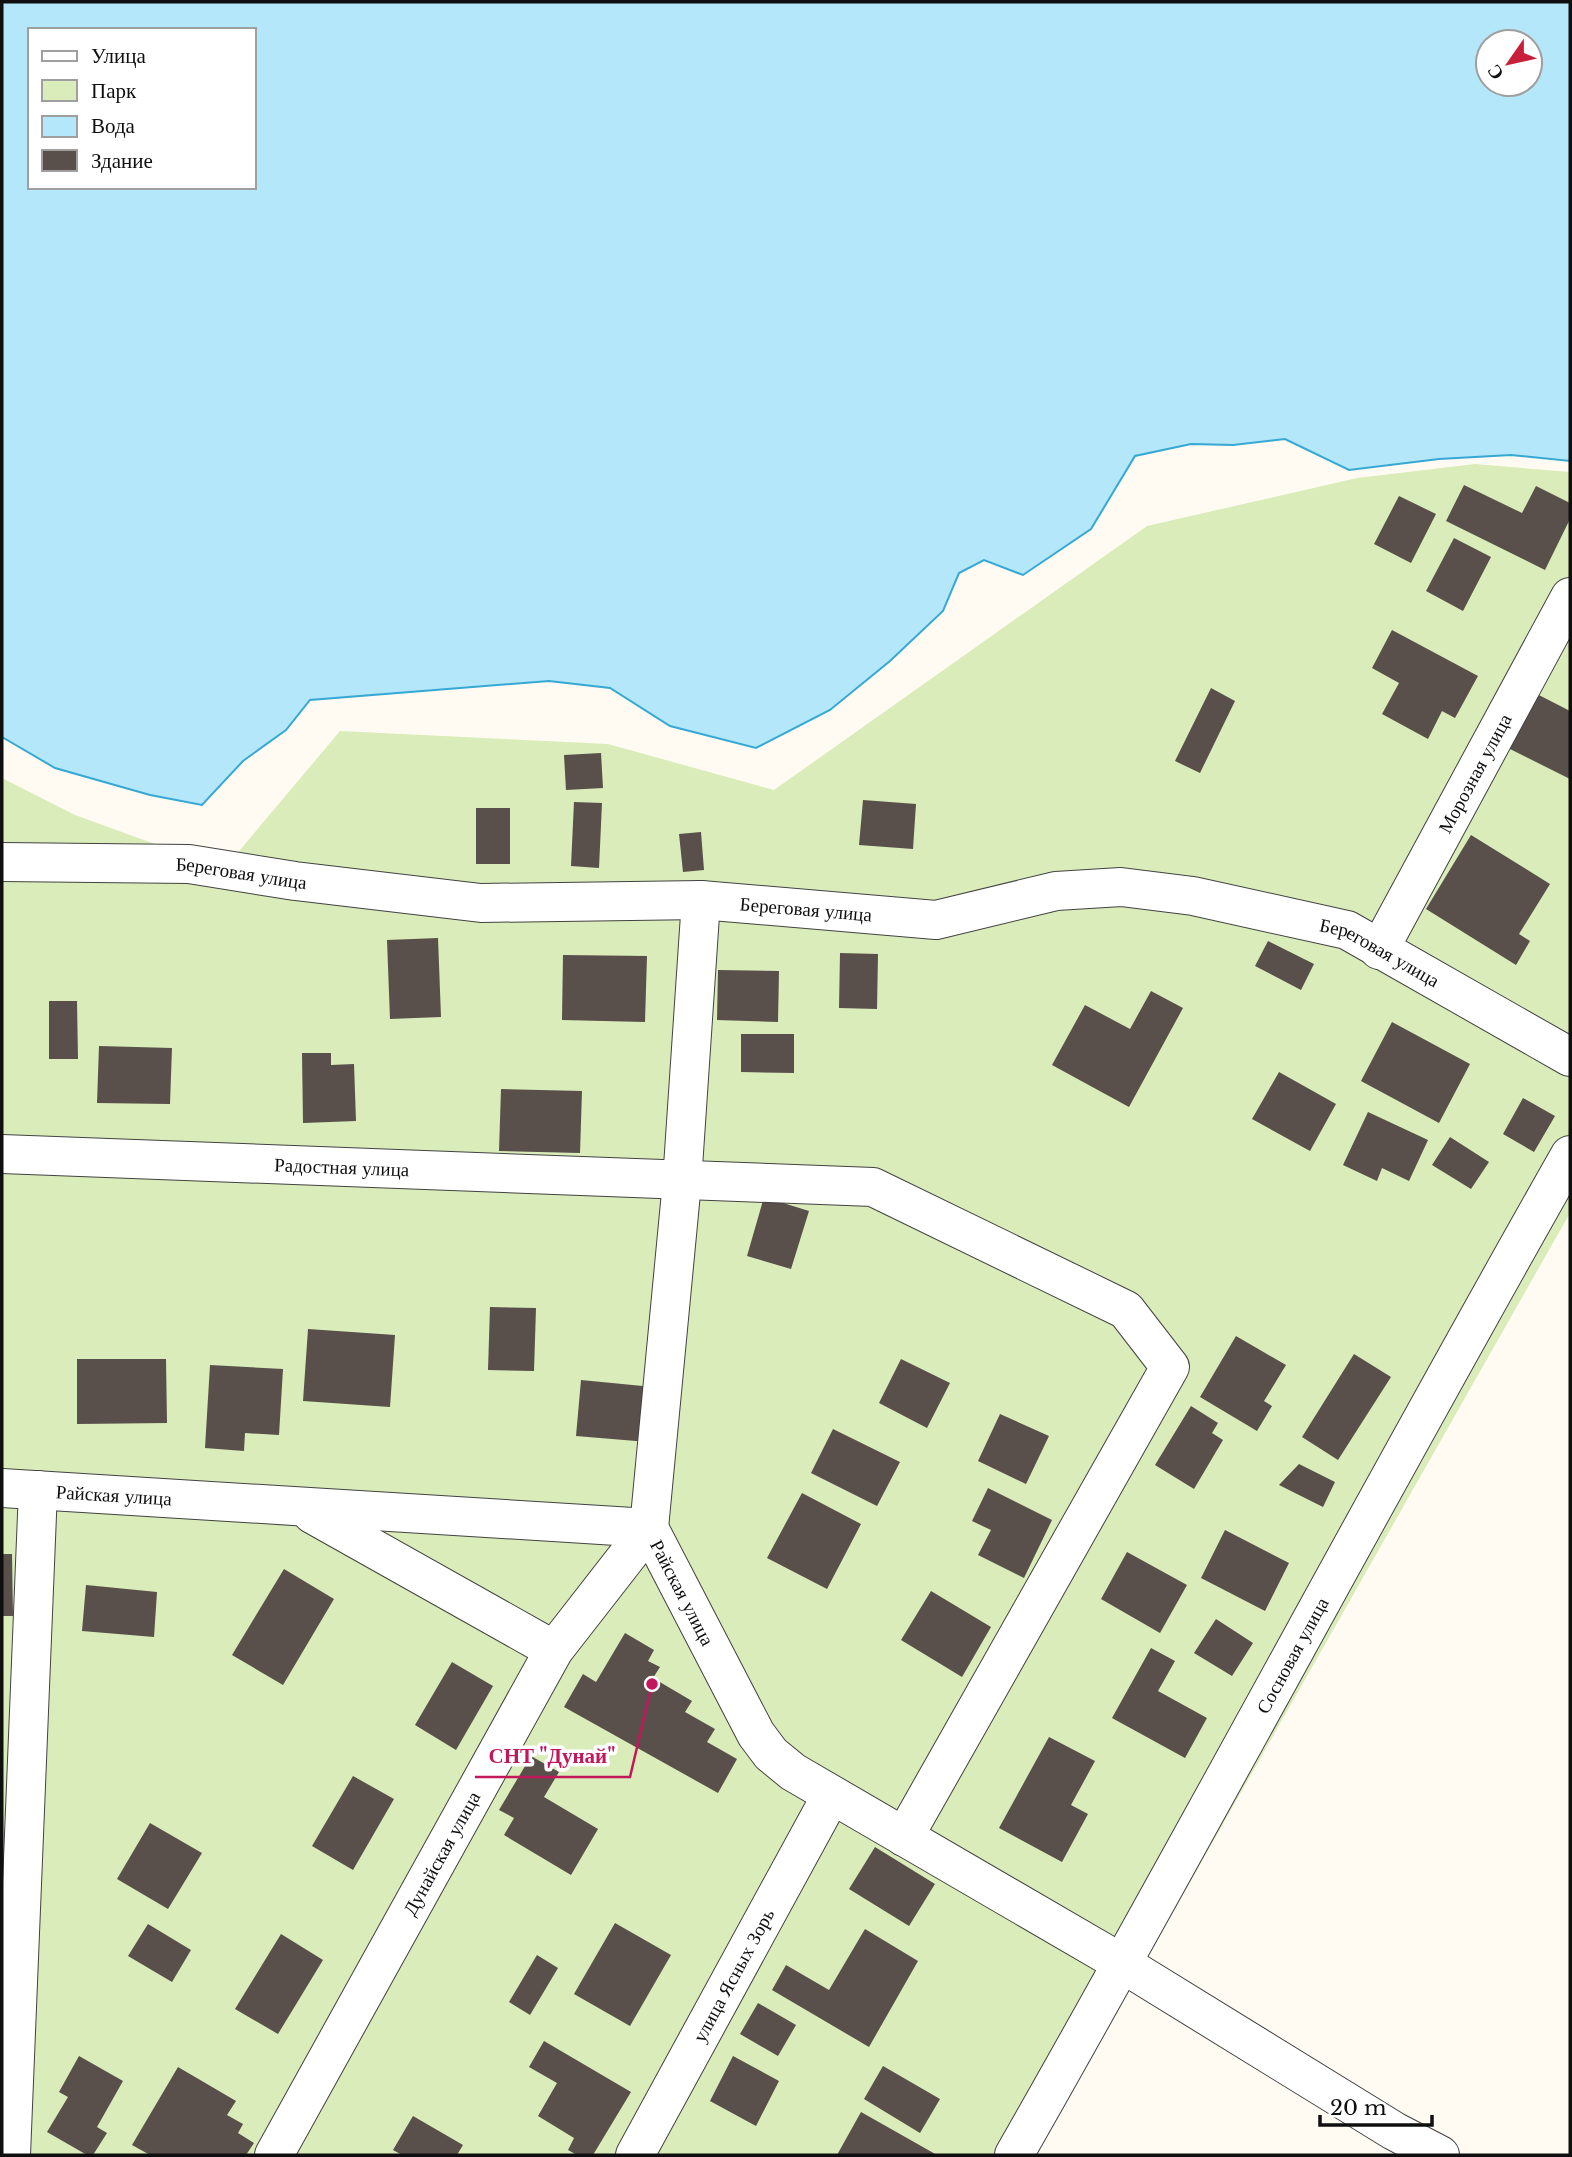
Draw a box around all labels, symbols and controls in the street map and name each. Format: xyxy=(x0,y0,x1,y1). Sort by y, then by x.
legend xyxy=(28,28,256,189)
north arrow xyxy=(1474,28,1544,98)
text: Улица xyxy=(91,43,146,69)
text: С xyxy=(1482,60,1509,84)
text: Парк xyxy=(91,78,137,104)
text: Вода xyxy=(91,113,136,139)
text: Здание xyxy=(91,148,153,174)
street label: Морозная улица xyxy=(1433,709,1516,837)
street label: Береговая улица xyxy=(176,852,309,894)
street label: Береговая улица xyxy=(739,892,873,926)
street label: Береговая улица xyxy=(1318,913,1444,992)
street label: Радостная улица xyxy=(274,1153,410,1181)
street label: Райская улица xyxy=(55,1480,173,1510)
street label: Райская улица xyxy=(646,1536,720,1650)
street label: Сосновая улица xyxy=(1251,1593,1334,1717)
callout: СНТ "Дунай" xyxy=(475,1735,630,1777)
text: СНТ "Дунай" xyxy=(489,1743,615,1769)
street label: Дунайская улица xyxy=(398,1787,485,1919)
street label: улица Ясных Зорь xyxy=(688,1904,779,2046)
scale bar xyxy=(1320,2084,1432,2128)
text: 20 m xyxy=(1330,2095,1387,2121)

